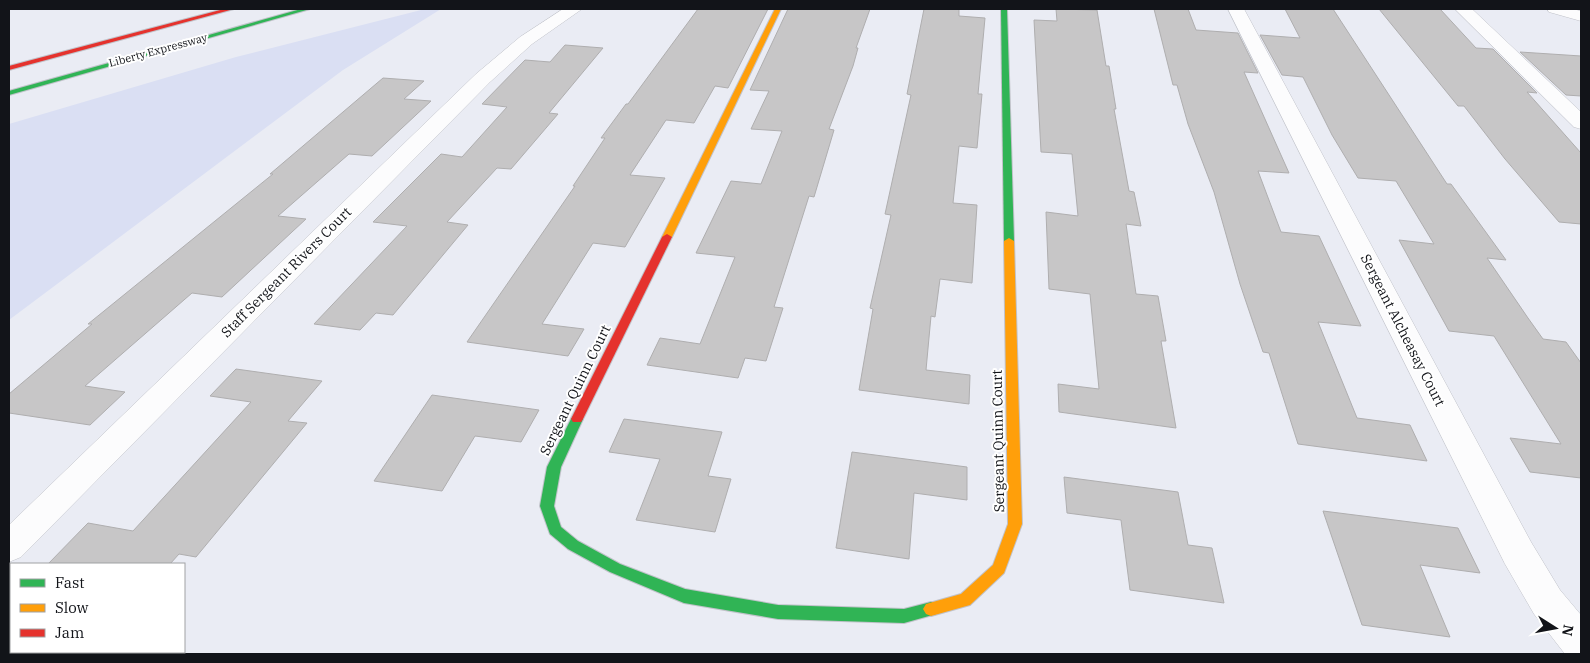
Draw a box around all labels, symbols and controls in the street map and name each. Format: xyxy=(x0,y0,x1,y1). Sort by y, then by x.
street label: Liberty Expressway xyxy=(107,30,209,70)
street label: Staff Sergeant Rivers Court xyxy=(217,203,355,341)
street label: Sergeant Alcheasay Court xyxy=(1357,251,1449,409)
street label: Sergeant Quinn Court xyxy=(536,322,614,458)
street label: Sergeant Quinn Court xyxy=(988,369,1008,513)
legend xyxy=(10,563,185,653)
text: Fast xyxy=(55,573,85,592)
text: Slow xyxy=(55,598,89,617)
north arrow xyxy=(1530,603,1580,653)
text: Jam xyxy=(55,623,84,642)
text: N xyxy=(1558,623,1578,638)

